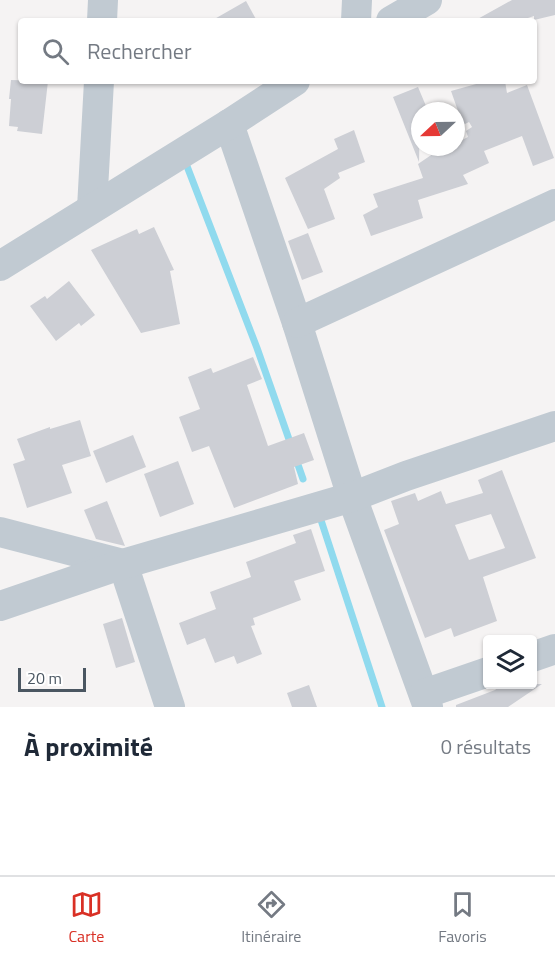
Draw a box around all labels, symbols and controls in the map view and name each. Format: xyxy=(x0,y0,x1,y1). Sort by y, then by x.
search box xyxy=(18,18,537,84)
text: Rechercher xyxy=(87,34,192,68)
icon: search xyxy=(39,35,72,68)
north arrow xyxy=(411,102,465,156)
map controls xyxy=(483,635,537,689)
button: layers xyxy=(483,635,537,689)
scale bar xyxy=(18,665,86,692)
text: 20 m xyxy=(27,666,62,690)
text: À proximité xyxy=(24,727,153,766)
text: 0 résultats xyxy=(441,731,531,762)
tab: Carte xyxy=(68,888,104,948)
tab: Itinéraire xyxy=(241,888,301,948)
tab: Favoris xyxy=(438,888,487,948)

